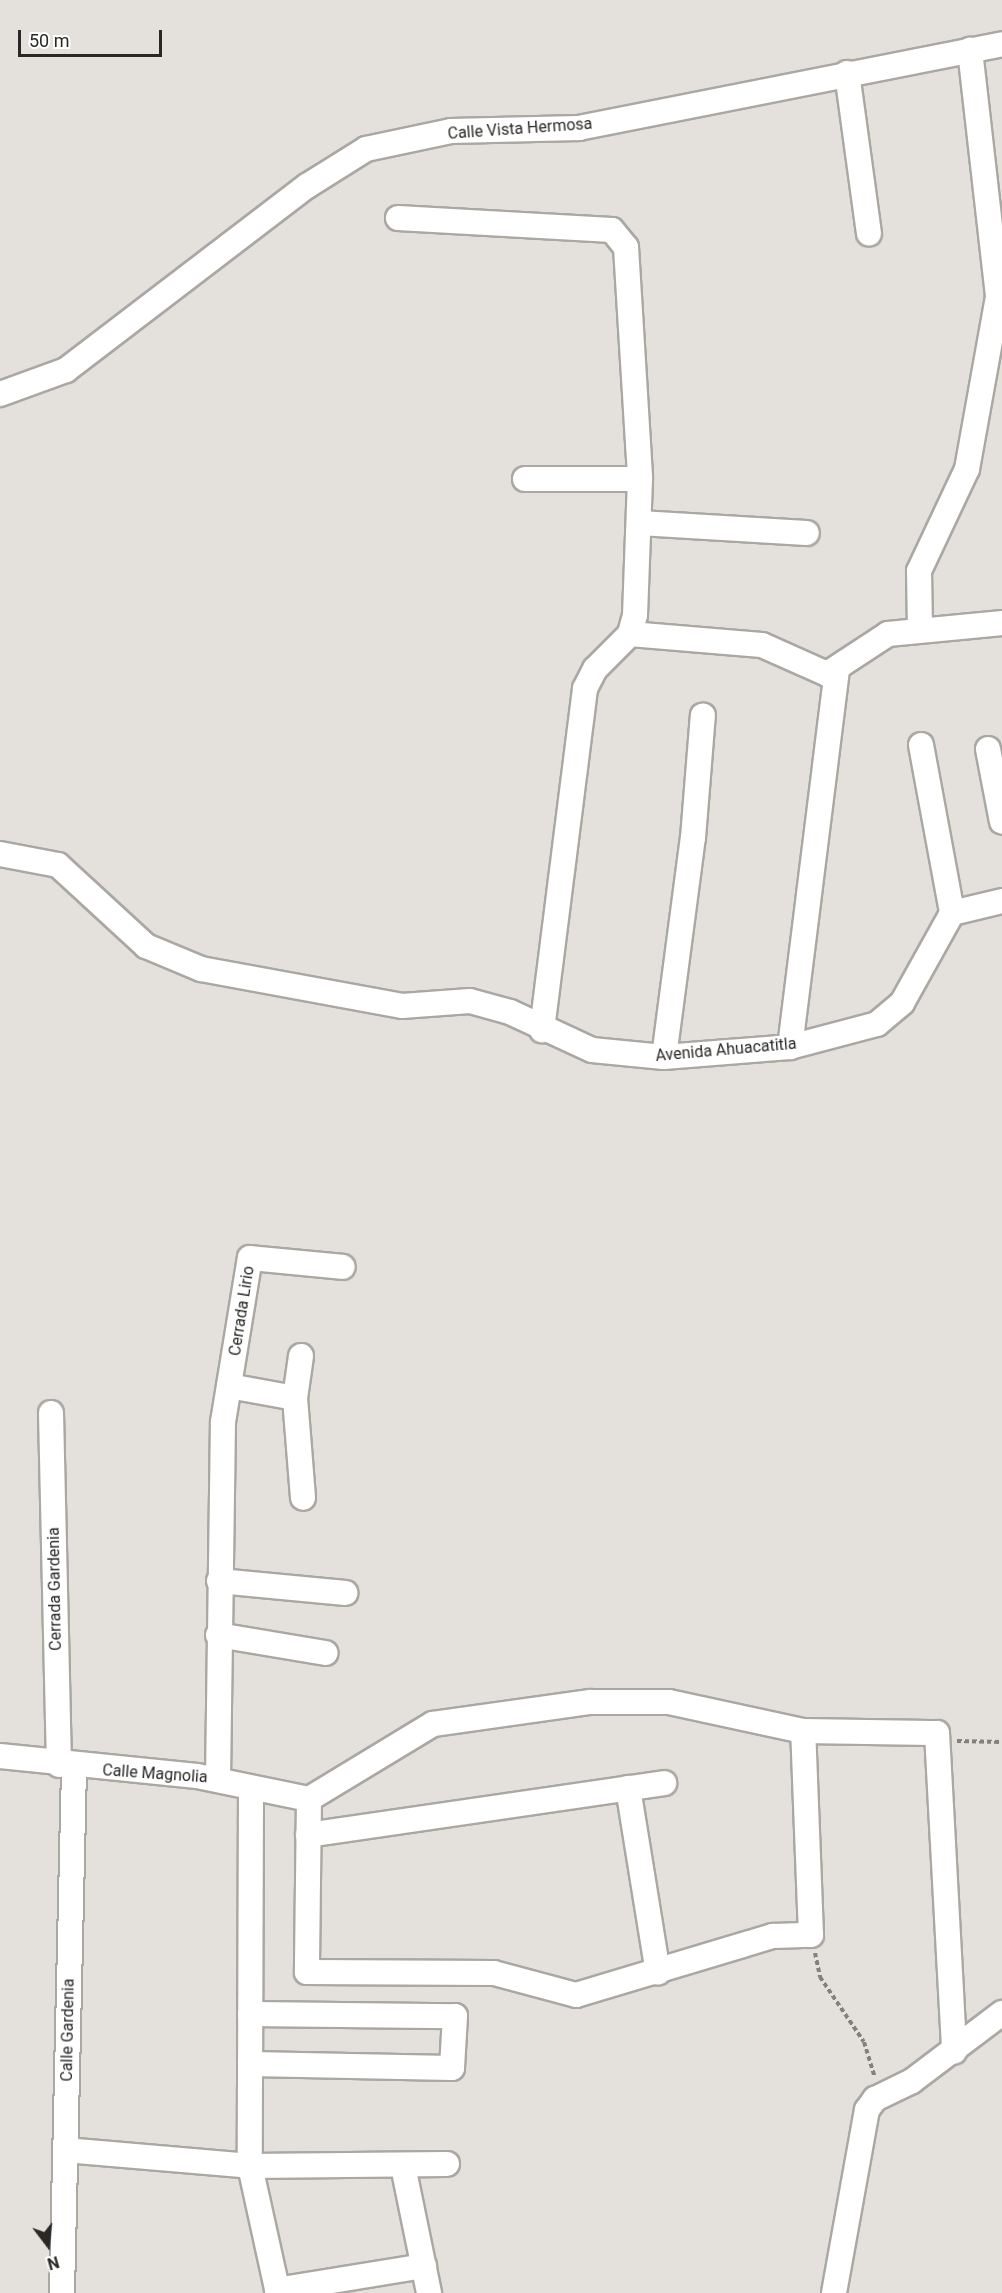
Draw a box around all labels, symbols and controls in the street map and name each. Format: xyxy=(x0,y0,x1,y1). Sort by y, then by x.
scale bar xyxy=(21,18,165,56)
text: 50 m xyxy=(29,30,69,51)
street label: Calle Vista Hermosa xyxy=(447,114,593,144)
street label: Avenida Ahuacatitla xyxy=(655,1034,797,1066)
street label: Cerrada Lirio xyxy=(225,1265,259,1357)
street label: Cerrada Gardenia xyxy=(44,1527,66,1651)
street label: Calle Magnolia xyxy=(102,1761,208,1787)
street label: Calle Gardenia xyxy=(58,1978,78,2082)
north arrow xyxy=(18,2215,78,2275)
text: N xyxy=(45,2252,61,2273)

